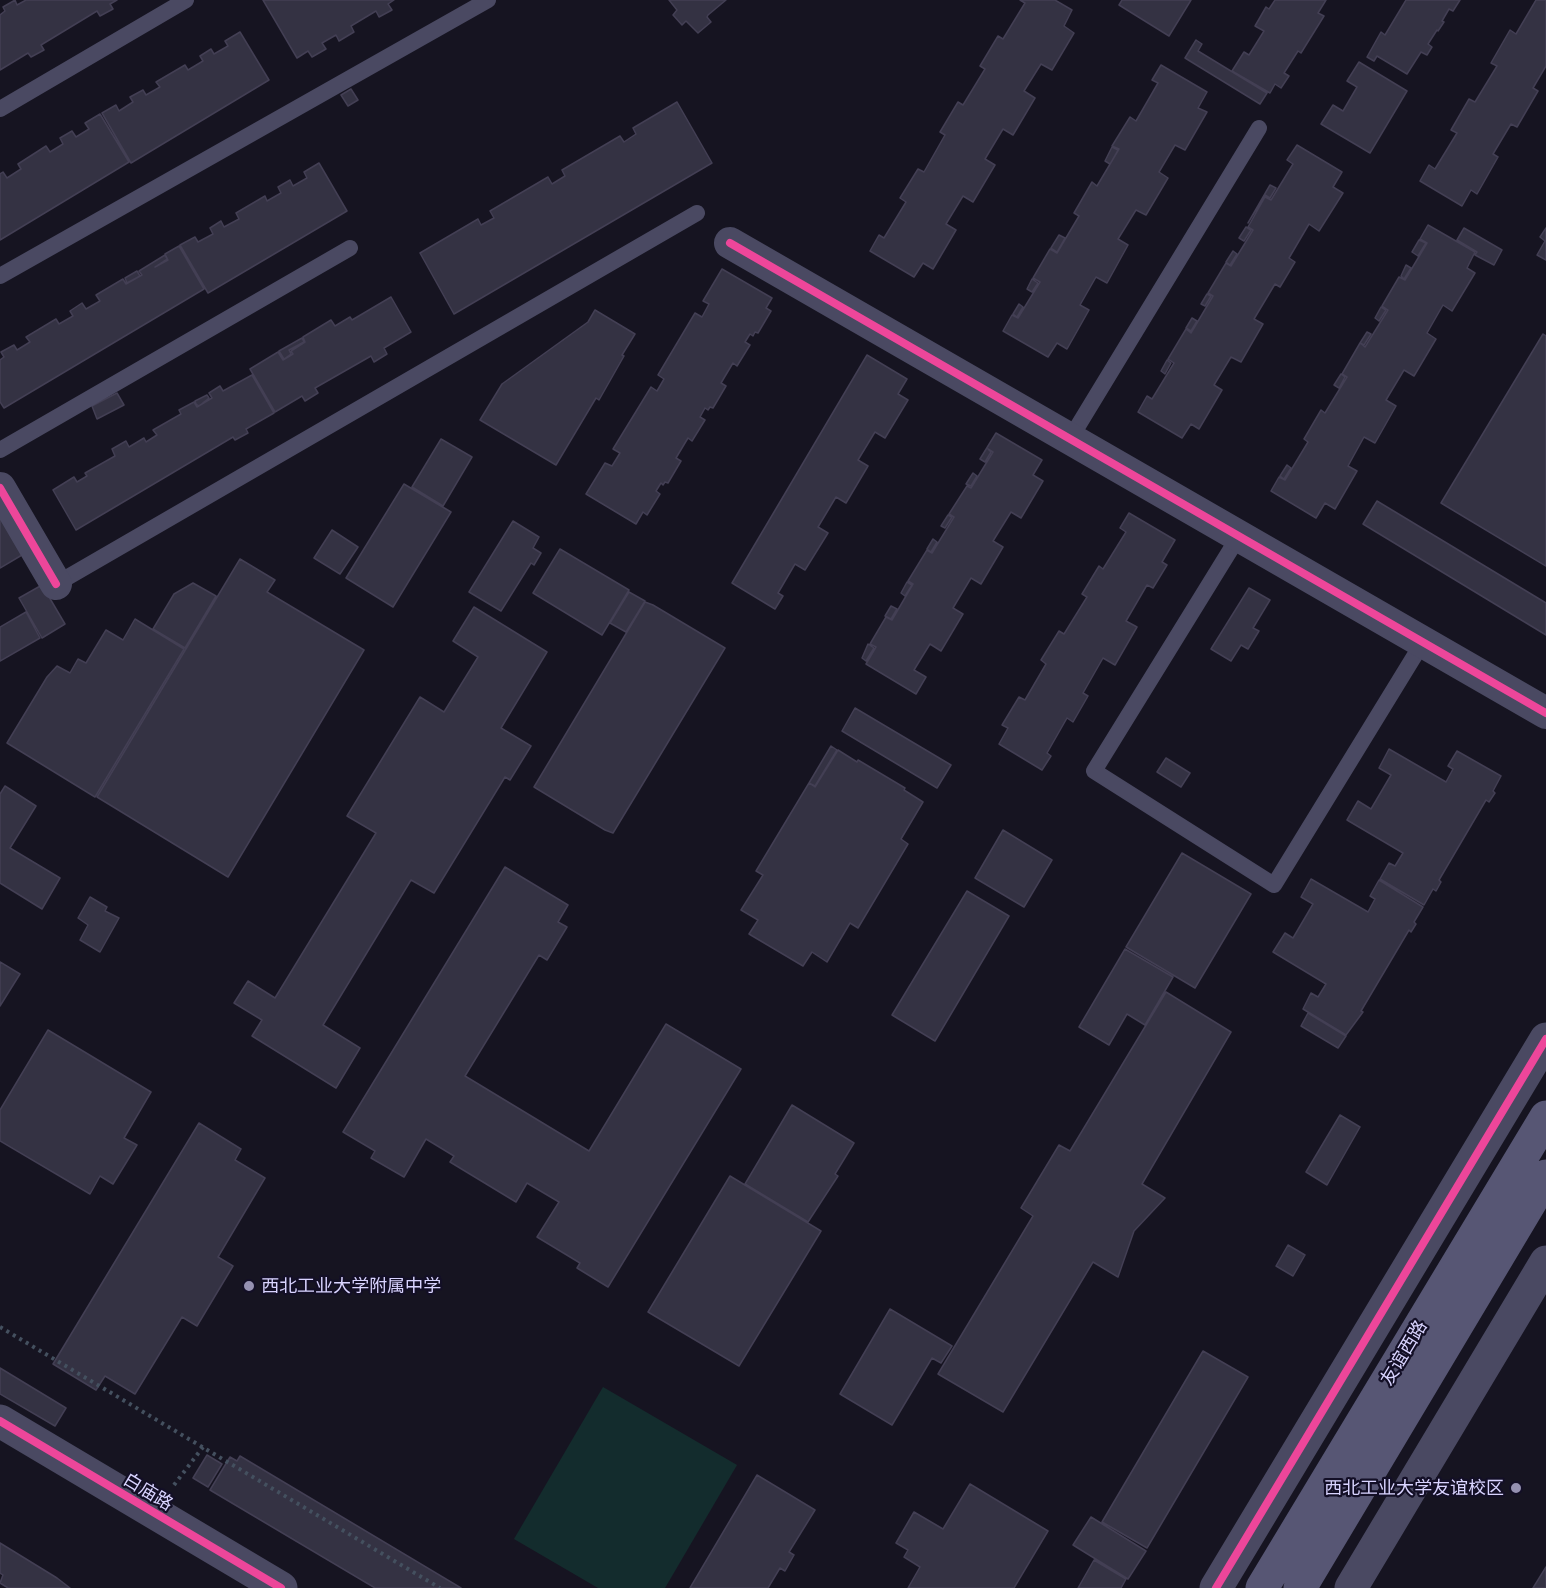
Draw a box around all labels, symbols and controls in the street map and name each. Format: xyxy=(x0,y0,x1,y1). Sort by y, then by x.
place label: 西北工业大学附属中学 xyxy=(261,1275,441,1297)
marker: 西北工业大学附属中学 xyxy=(242,1279,256,1293)
street label: 友谊西路 xyxy=(1376,1317,1432,1389)
street label: 白庙路 xyxy=(119,1469,177,1515)
place label: 西北工业大学友谊校区 xyxy=(1324,1477,1504,1499)
marker: 西北工业大学友谊校区 xyxy=(1509,1481,1523,1495)

